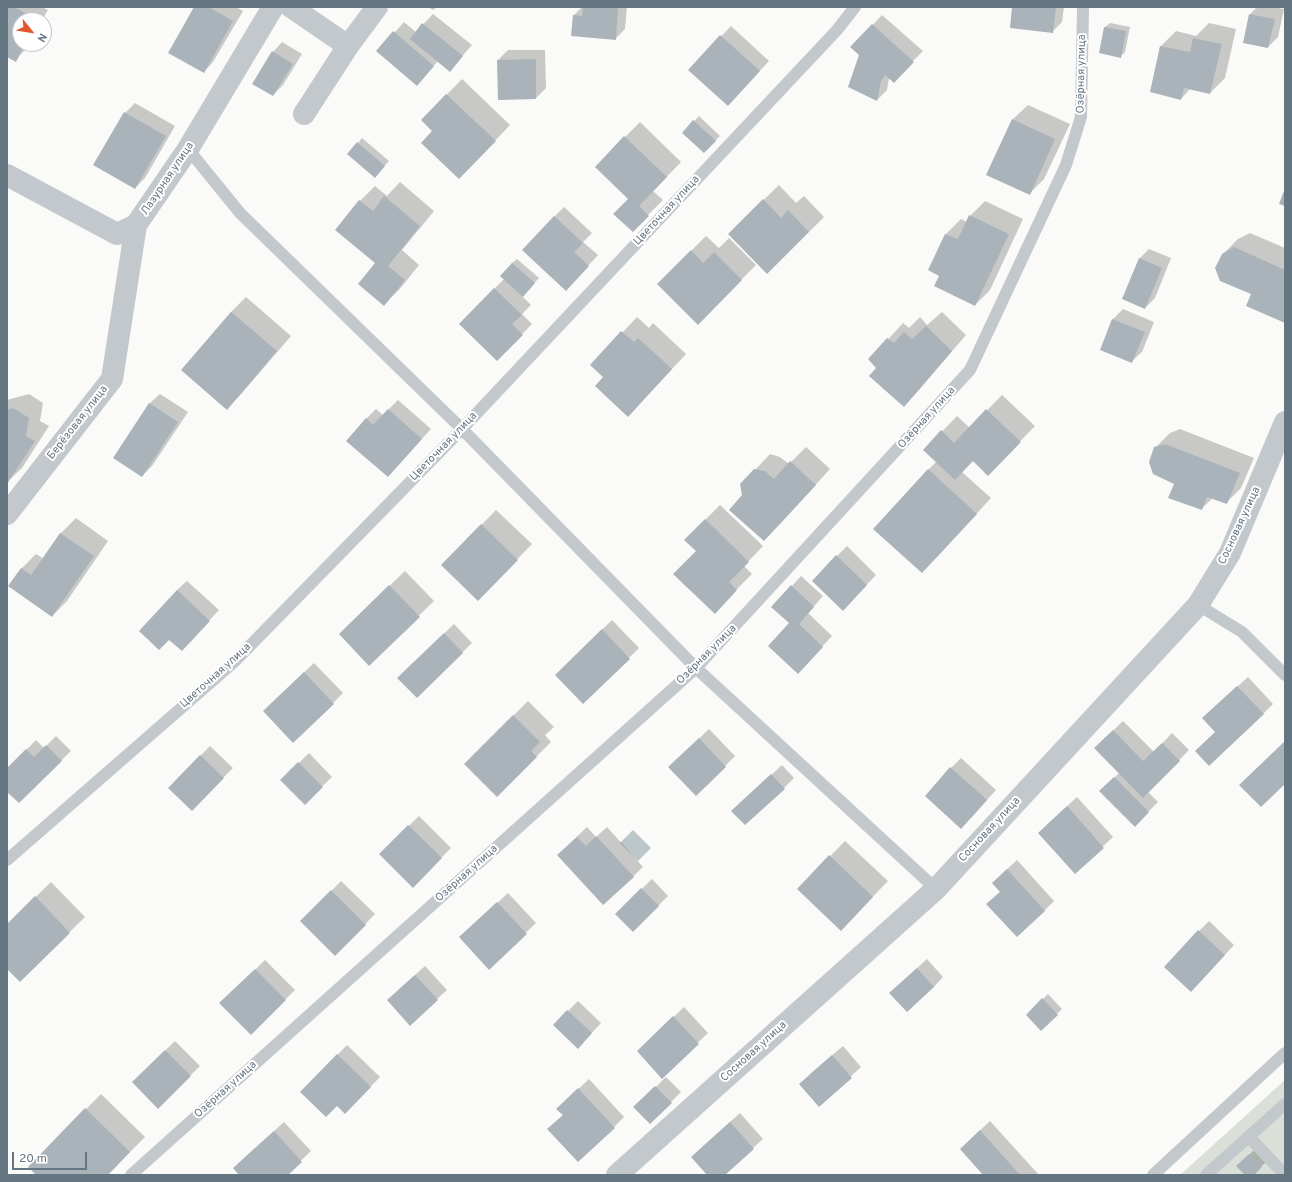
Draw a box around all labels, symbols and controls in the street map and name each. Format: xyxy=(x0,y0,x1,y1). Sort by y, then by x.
north arrow xyxy=(12,12,52,52)
text: N xyxy=(33,31,50,44)
street label: Озёрная улица xyxy=(1075,34,1089,114)
street label: Лазурная улица xyxy=(139,140,197,218)
street label: Цветочная улица xyxy=(631,173,703,249)
street label: Берёзовая улица xyxy=(45,383,111,463)
street label: Озёрная улица xyxy=(896,384,958,452)
street label: Цветочная улица xyxy=(408,410,480,484)
street label: Сосновая улица xyxy=(1216,485,1264,567)
street label: Озёрная улица xyxy=(674,622,740,688)
street label: Цветочная улица xyxy=(178,641,254,711)
street label: Сосновая улица xyxy=(956,795,1024,865)
street label: Озёрная улица xyxy=(433,843,501,905)
street label: Сосновая улица xyxy=(718,1019,790,1085)
street label: Озёрная улица xyxy=(192,1059,260,1121)
scale bar xyxy=(14,1144,89,1170)
text: 20 m xyxy=(19,1151,47,1167)

